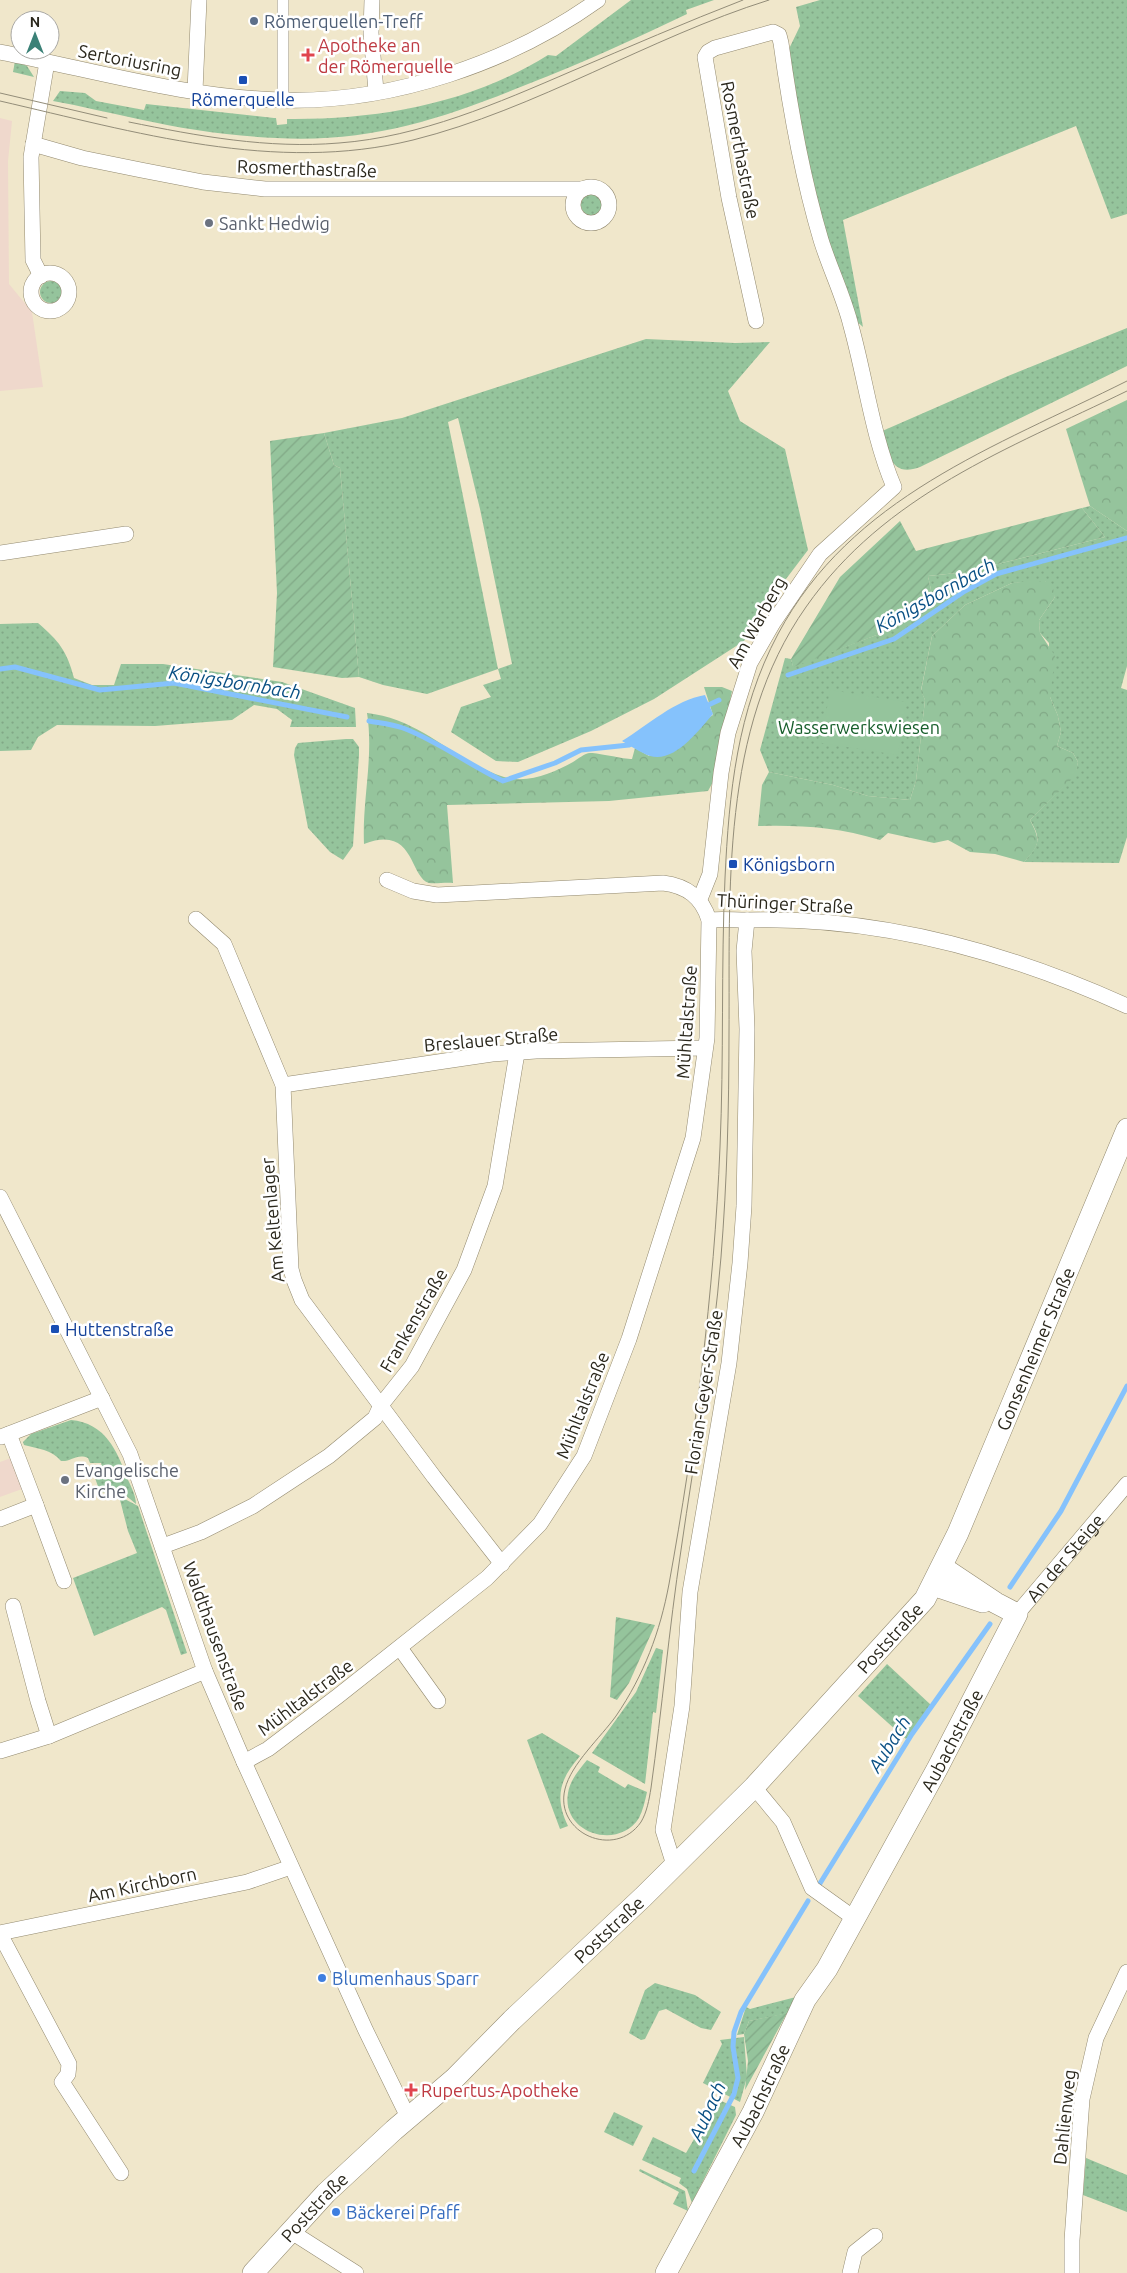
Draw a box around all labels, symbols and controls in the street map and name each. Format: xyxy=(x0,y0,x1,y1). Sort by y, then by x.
north arrow xyxy=(10,10,60,60)
place label: Römerquellen-Treff xyxy=(264,11,423,31)
text: N xyxy=(30,14,40,30)
marker: Römerquellen-Treff xyxy=(248,15,260,27)
place label: Apotheke an der Römerquelle xyxy=(318,35,454,76)
street label: Sertoriusring xyxy=(77,40,183,80)
marker: Apotheke an der Römerquelle xyxy=(302,49,314,61)
marker: Römerquelle xyxy=(237,74,249,86)
street label: Rosmerthastraße xyxy=(718,79,764,221)
place label: Römerquelle xyxy=(191,89,295,109)
street label: Rosmerthastraße xyxy=(237,156,377,180)
place label: Sankt Hedwig xyxy=(219,213,330,233)
marker: Sankt Hedwig xyxy=(203,217,215,229)
water label: Königsbornbach xyxy=(871,553,999,637)
street label: Am Warberg xyxy=(723,573,789,671)
water label: Königsbornbach xyxy=(167,661,303,703)
park label: Wasserwerkswiesen xyxy=(778,717,940,737)
place label: Königsborn xyxy=(743,854,835,874)
marker: Königsborn xyxy=(727,858,739,870)
street label: Thüringer Straße xyxy=(716,889,854,917)
street label: Mühltalstraße xyxy=(672,965,700,1079)
street label: Breslauer Straße xyxy=(423,1023,559,1055)
street label: Am Keltenlager xyxy=(257,1157,287,1283)
street label: Gonsenheimer Straße xyxy=(992,1264,1078,1434)
street label: Frankenstraße xyxy=(375,1265,451,1375)
street label: Florian-Geyer-Straße xyxy=(680,1308,726,1476)
place label: Huttenstraße xyxy=(65,1319,174,1339)
marker: Huttenstraße xyxy=(49,1323,61,1335)
street label: Mühltalstraße xyxy=(551,1349,613,1461)
place label: Evangelische Kirche xyxy=(75,1460,179,1501)
marker: Evangelische Kirche xyxy=(59,1474,71,1486)
street label: An der Steige xyxy=(1022,1510,1108,1605)
street label: Waldthausenstraße xyxy=(180,1559,252,1713)
street label: Poststraße xyxy=(853,1599,927,1677)
street label: Mühltalstraße xyxy=(254,1655,356,1739)
street label: Aubachstraße xyxy=(917,1686,986,1795)
water label: Aubach xyxy=(863,1712,915,1777)
street label: Am Kirchborn xyxy=(86,1863,198,1905)
street label: Poststraße xyxy=(570,1892,647,1967)
place label: Blumenhaus Sparr xyxy=(332,1968,479,1988)
marker: Blumenhaus Sparr xyxy=(316,1972,328,1984)
street label: Aubachstraße xyxy=(726,2041,793,2150)
street label: Dahlienweg xyxy=(1049,2068,1079,2166)
water label: Aubach xyxy=(683,2078,730,2145)
place label: Rupertus-Apotheke xyxy=(421,2080,579,2100)
marker: Rupertus-Apotheke xyxy=(405,2084,417,2096)
street label: Poststraße xyxy=(277,2168,352,2246)
place label: Bäckerei Pfaff xyxy=(346,2202,460,2222)
marker: Bäckerei Pfaff xyxy=(330,2206,342,2218)

